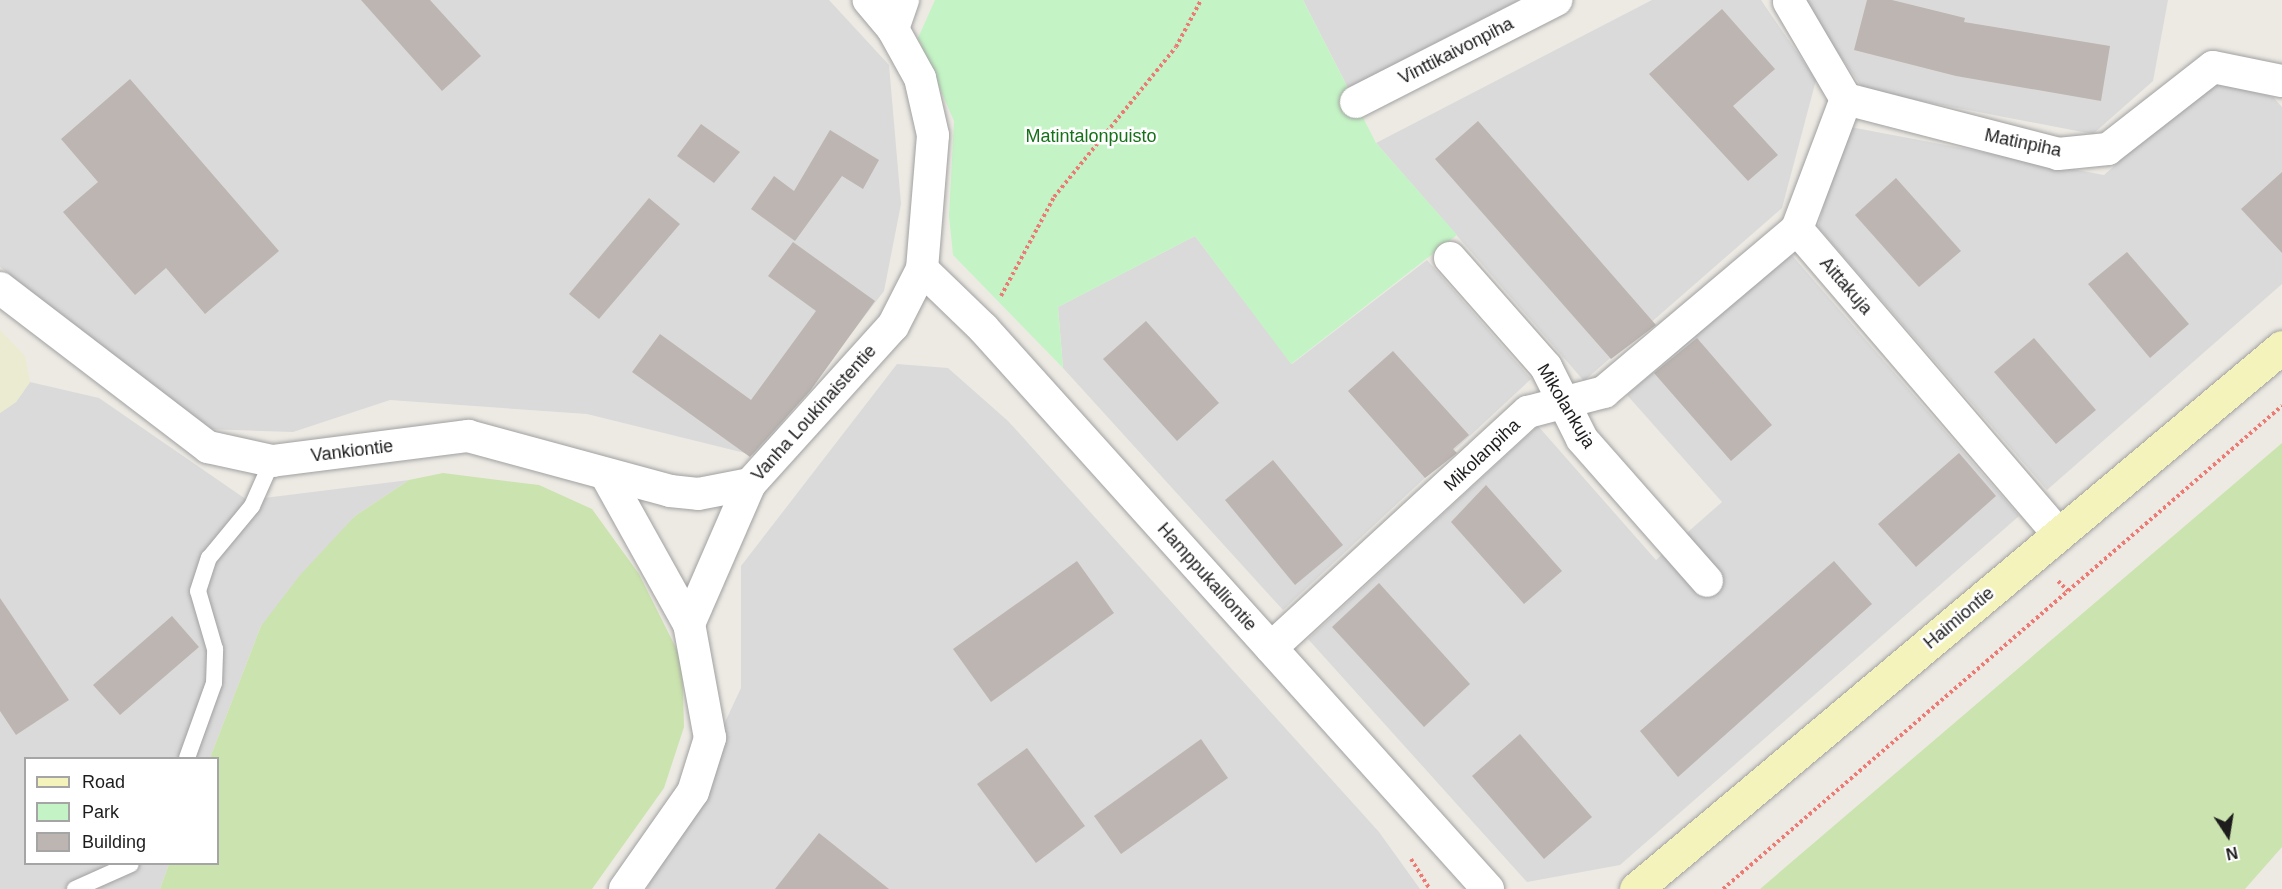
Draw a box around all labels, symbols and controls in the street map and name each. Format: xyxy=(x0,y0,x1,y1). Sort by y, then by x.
street label: Vinttikaivonpiha xyxy=(1395,13,1517,89)
street label: Matinpiha xyxy=(1983,124,2063,162)
park label: Matintalonpuisto xyxy=(1025,125,1157,147)
street label: Aittakuja xyxy=(1815,253,1877,319)
street label: Vanha Loukinaistentie xyxy=(747,340,881,486)
street label: Mikolankuja xyxy=(1532,360,1600,452)
street label: Mikolanpiha xyxy=(1440,414,1524,496)
street label: Vankiontie xyxy=(310,435,394,467)
street label: Hamppukalliontie xyxy=(1153,518,1261,636)
street label: Haimiontie xyxy=(1919,582,1999,654)
legend xyxy=(24,757,219,865)
text: Road xyxy=(82,772,125,792)
text: Park xyxy=(82,802,119,822)
north arrow xyxy=(2198,805,2258,865)
text: Building xyxy=(82,832,146,852)
text: N xyxy=(2224,844,2239,863)

